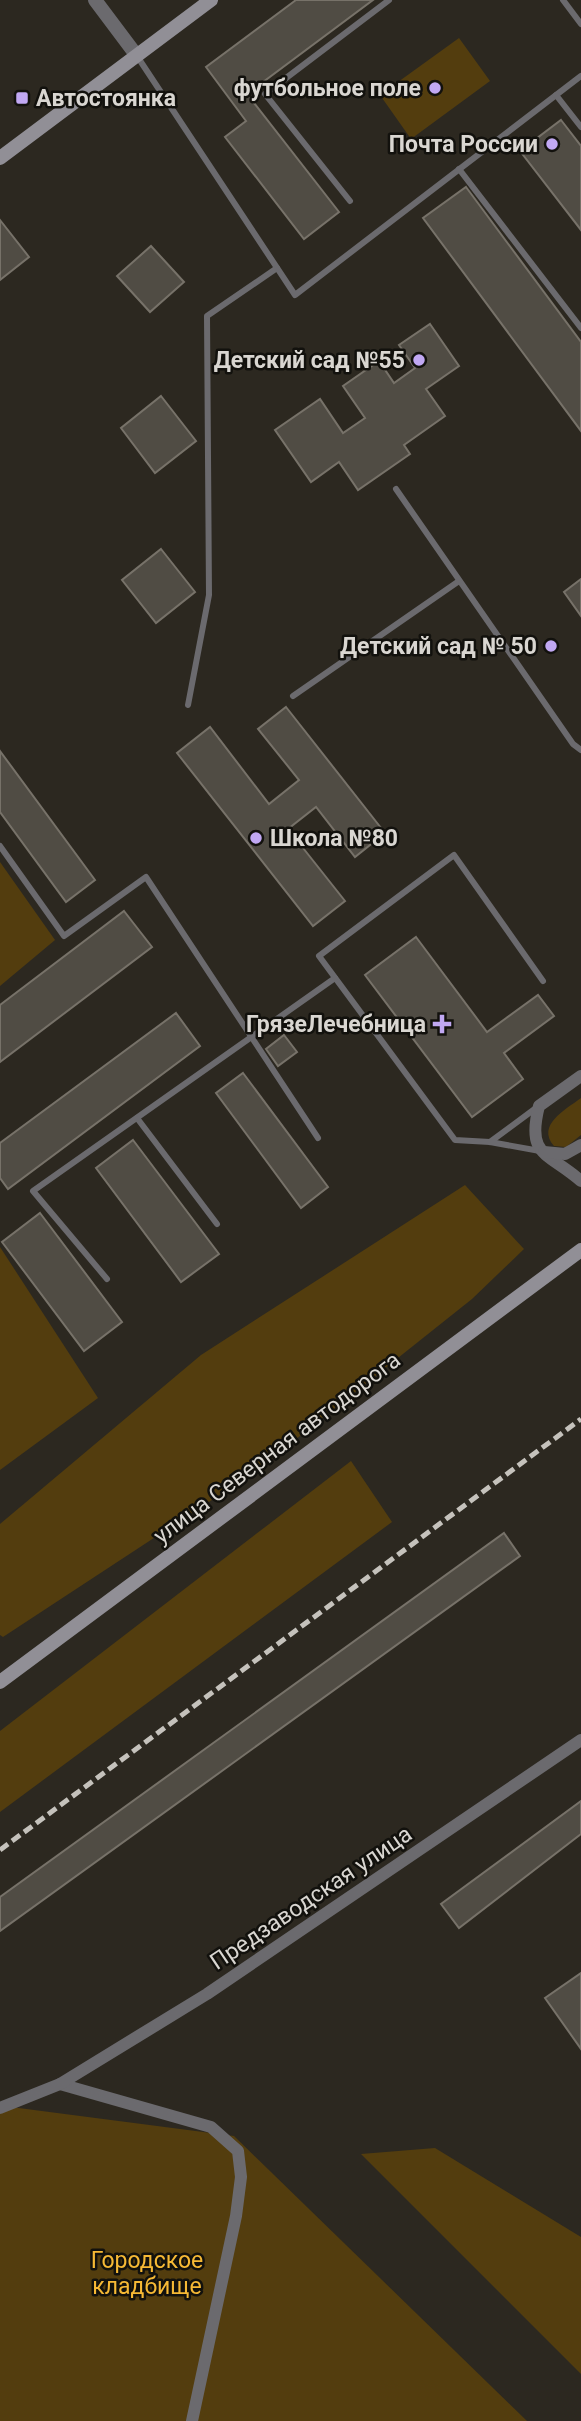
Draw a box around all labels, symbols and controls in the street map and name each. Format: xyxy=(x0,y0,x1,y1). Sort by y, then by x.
place label: футбольное поле xyxy=(234,75,421,102)
marker: футбольное поле xyxy=(427,80,443,96)
place label: Автостоянка xyxy=(36,85,176,112)
marker: Автостоянка xyxy=(14,90,30,106)
place label: Почта России xyxy=(389,131,538,158)
marker: Почта России xyxy=(544,136,560,152)
place label: Детский сад №55 xyxy=(214,347,405,374)
marker: Детский сад №55 xyxy=(411,352,427,368)
place label: Детский сад № 50 xyxy=(340,633,537,660)
marker: Детский сад № 50 xyxy=(543,638,559,654)
place label: Школа №80 xyxy=(270,825,398,852)
marker: Школа №80 xyxy=(248,830,264,846)
place label: ГрязеЛечебница xyxy=(246,1011,426,1038)
marker: ГрязеЛечебница xyxy=(432,1014,452,1034)
street label: улица Северная автодорога xyxy=(148,1346,406,1550)
street label: Предзаводская улица xyxy=(205,1820,417,1976)
park label: Городское кладбище xyxy=(91,2247,203,2300)

